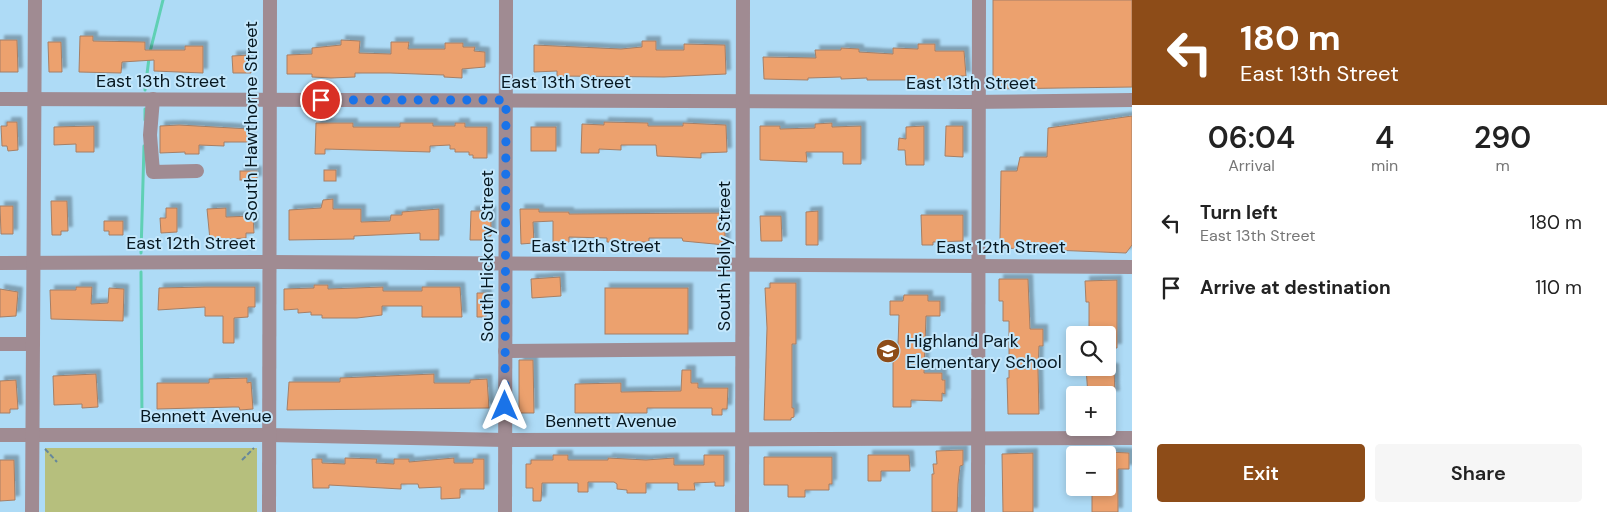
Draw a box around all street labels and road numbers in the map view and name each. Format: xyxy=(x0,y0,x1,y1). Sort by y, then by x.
street label: South Hawthorne Street xyxy=(239,21,263,221)
street label: East 13th Street xyxy=(96,69,226,93)
street label: East 13th Street xyxy=(501,70,631,94)
street label: East 13th Street xyxy=(906,71,1036,95)
street label: South Hickory Street xyxy=(475,170,499,342)
street label: South Holly Street xyxy=(712,181,736,331)
street label: East 12th Street xyxy=(126,231,256,255)
street label: East 12th Street xyxy=(531,234,661,258)
street label: East 12th Street xyxy=(936,235,1066,259)
street label: Bennett Avenue xyxy=(140,404,272,428)
street label: Bennett Avenue xyxy=(545,409,677,433)

